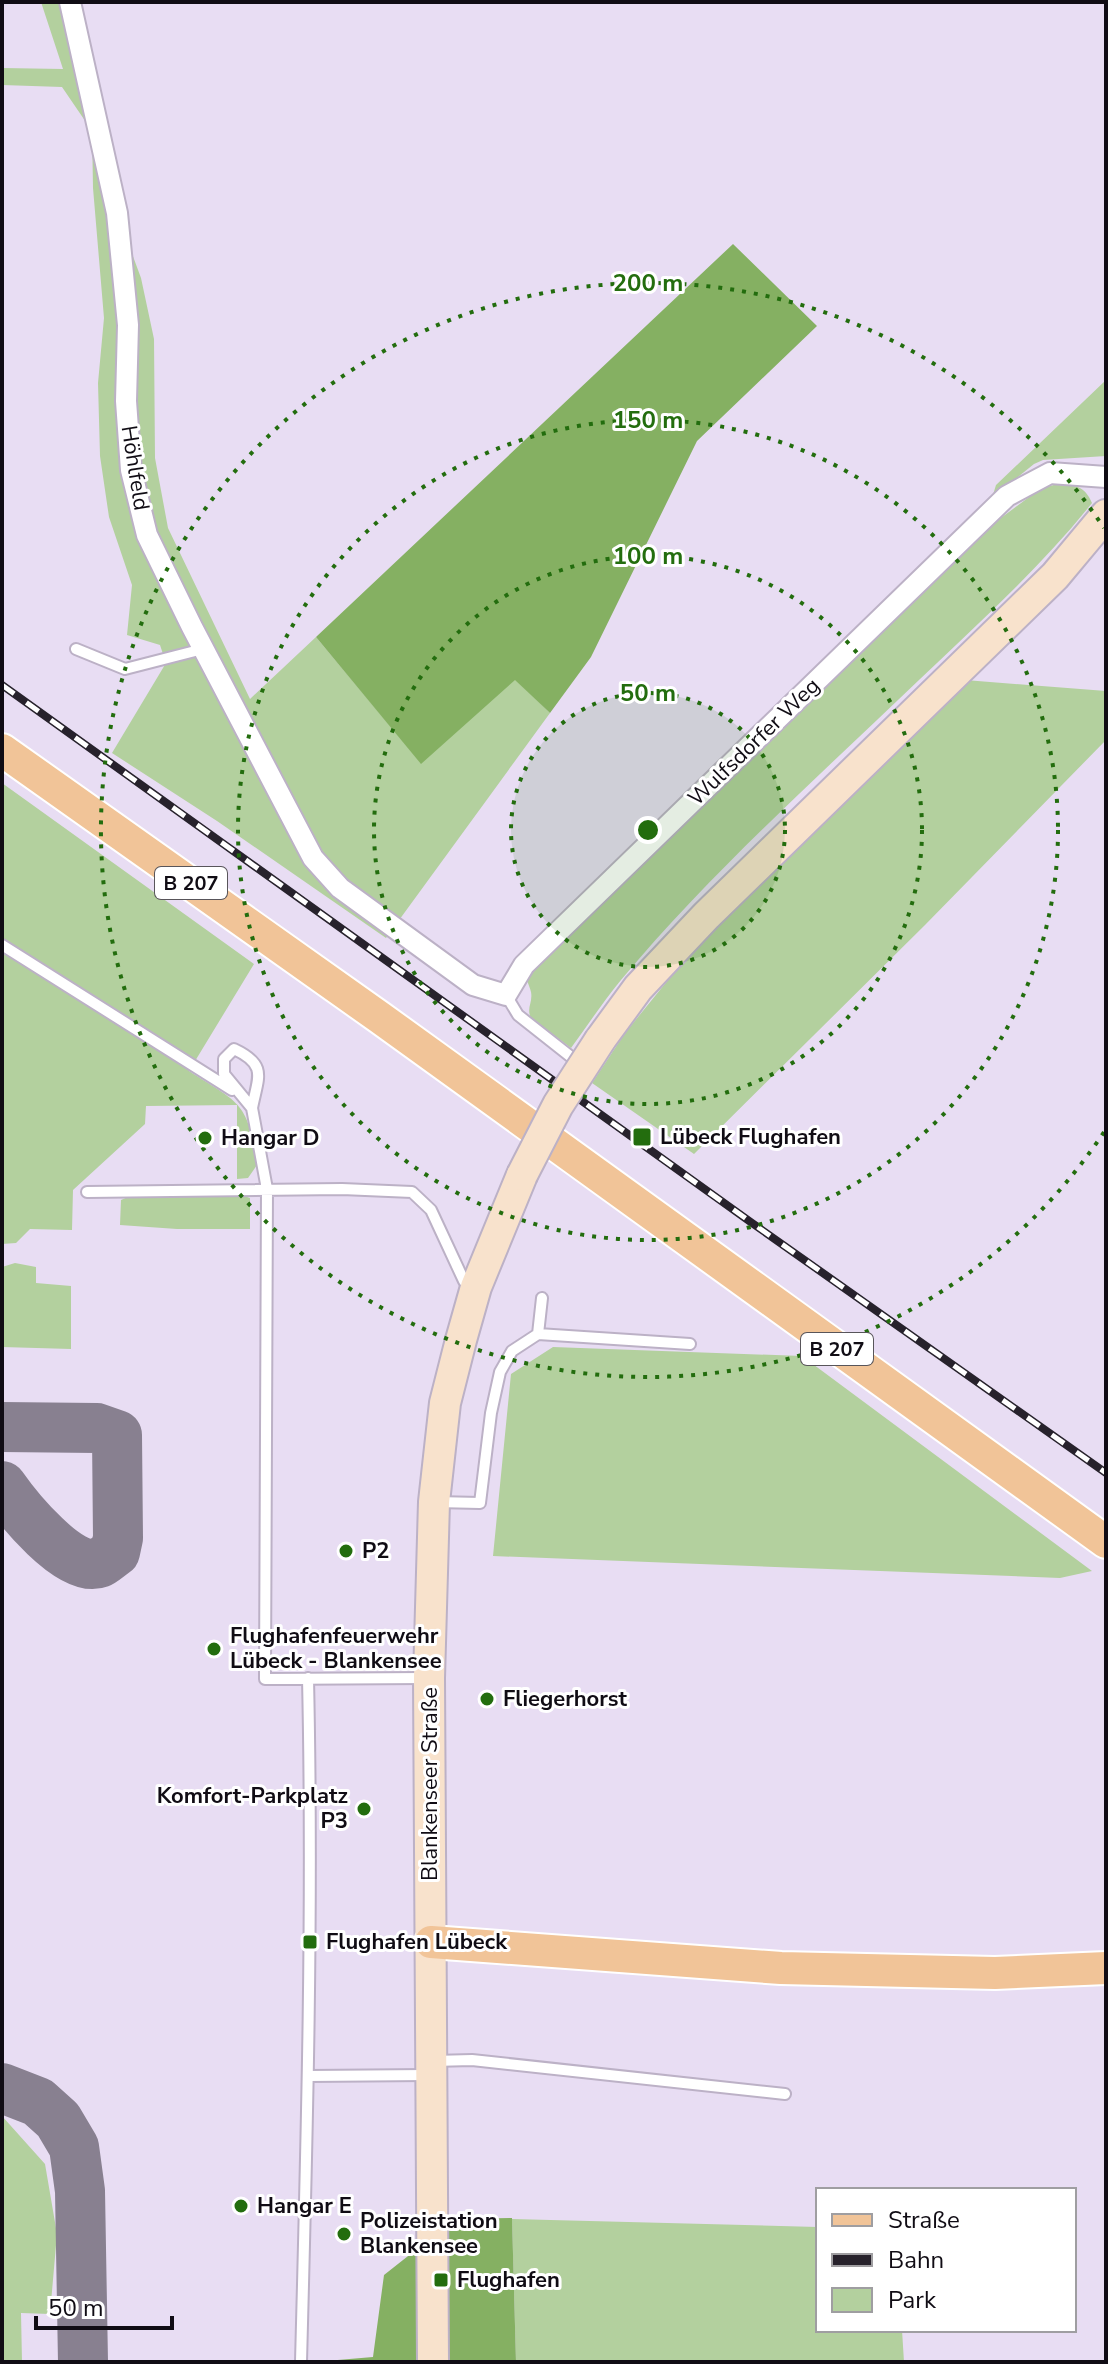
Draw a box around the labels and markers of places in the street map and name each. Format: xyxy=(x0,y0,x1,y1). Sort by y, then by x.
centre of rings xyxy=(634,816,662,844)
place label: Lübeck Flughafen xyxy=(660,1122,841,1152)
place label: Hangar D xyxy=(221,1123,320,1153)
marker: Lübeck Flughafen xyxy=(631,1126,653,1148)
marker: Hangar D xyxy=(196,1129,214,1147)
place label: P2 xyxy=(362,1536,390,1566)
marker: P2 xyxy=(337,1542,355,1560)
place label: Flughafenfeuerwehr Lübeck - Blankensee xyxy=(230,1621,442,1676)
marker: Flughafenfeuerwehr Lübeck - Blankensee xyxy=(205,1640,223,1658)
place label: Fliegerhorst xyxy=(503,1684,627,1714)
marker: Fliegerhorst xyxy=(478,1690,496,1708)
place label: Komfort-Parkplatz P3 xyxy=(157,1781,348,1836)
marker: Komfort-Parkplatz P3 xyxy=(355,1800,373,1818)
place label: Flughafen Lübeck xyxy=(326,1927,508,1957)
marker: Flughafen Lübeck xyxy=(301,1933,319,1951)
place label: Hangar E xyxy=(257,2191,352,2221)
marker: Hangar E xyxy=(232,2197,250,2215)
place label: Polizeistation Blankensee xyxy=(360,2206,498,2261)
marker: Polizeistation Blankensee xyxy=(335,2225,353,2243)
place label: Flughafen xyxy=(457,2265,560,2295)
marker: Flughafen xyxy=(432,2271,450,2289)

